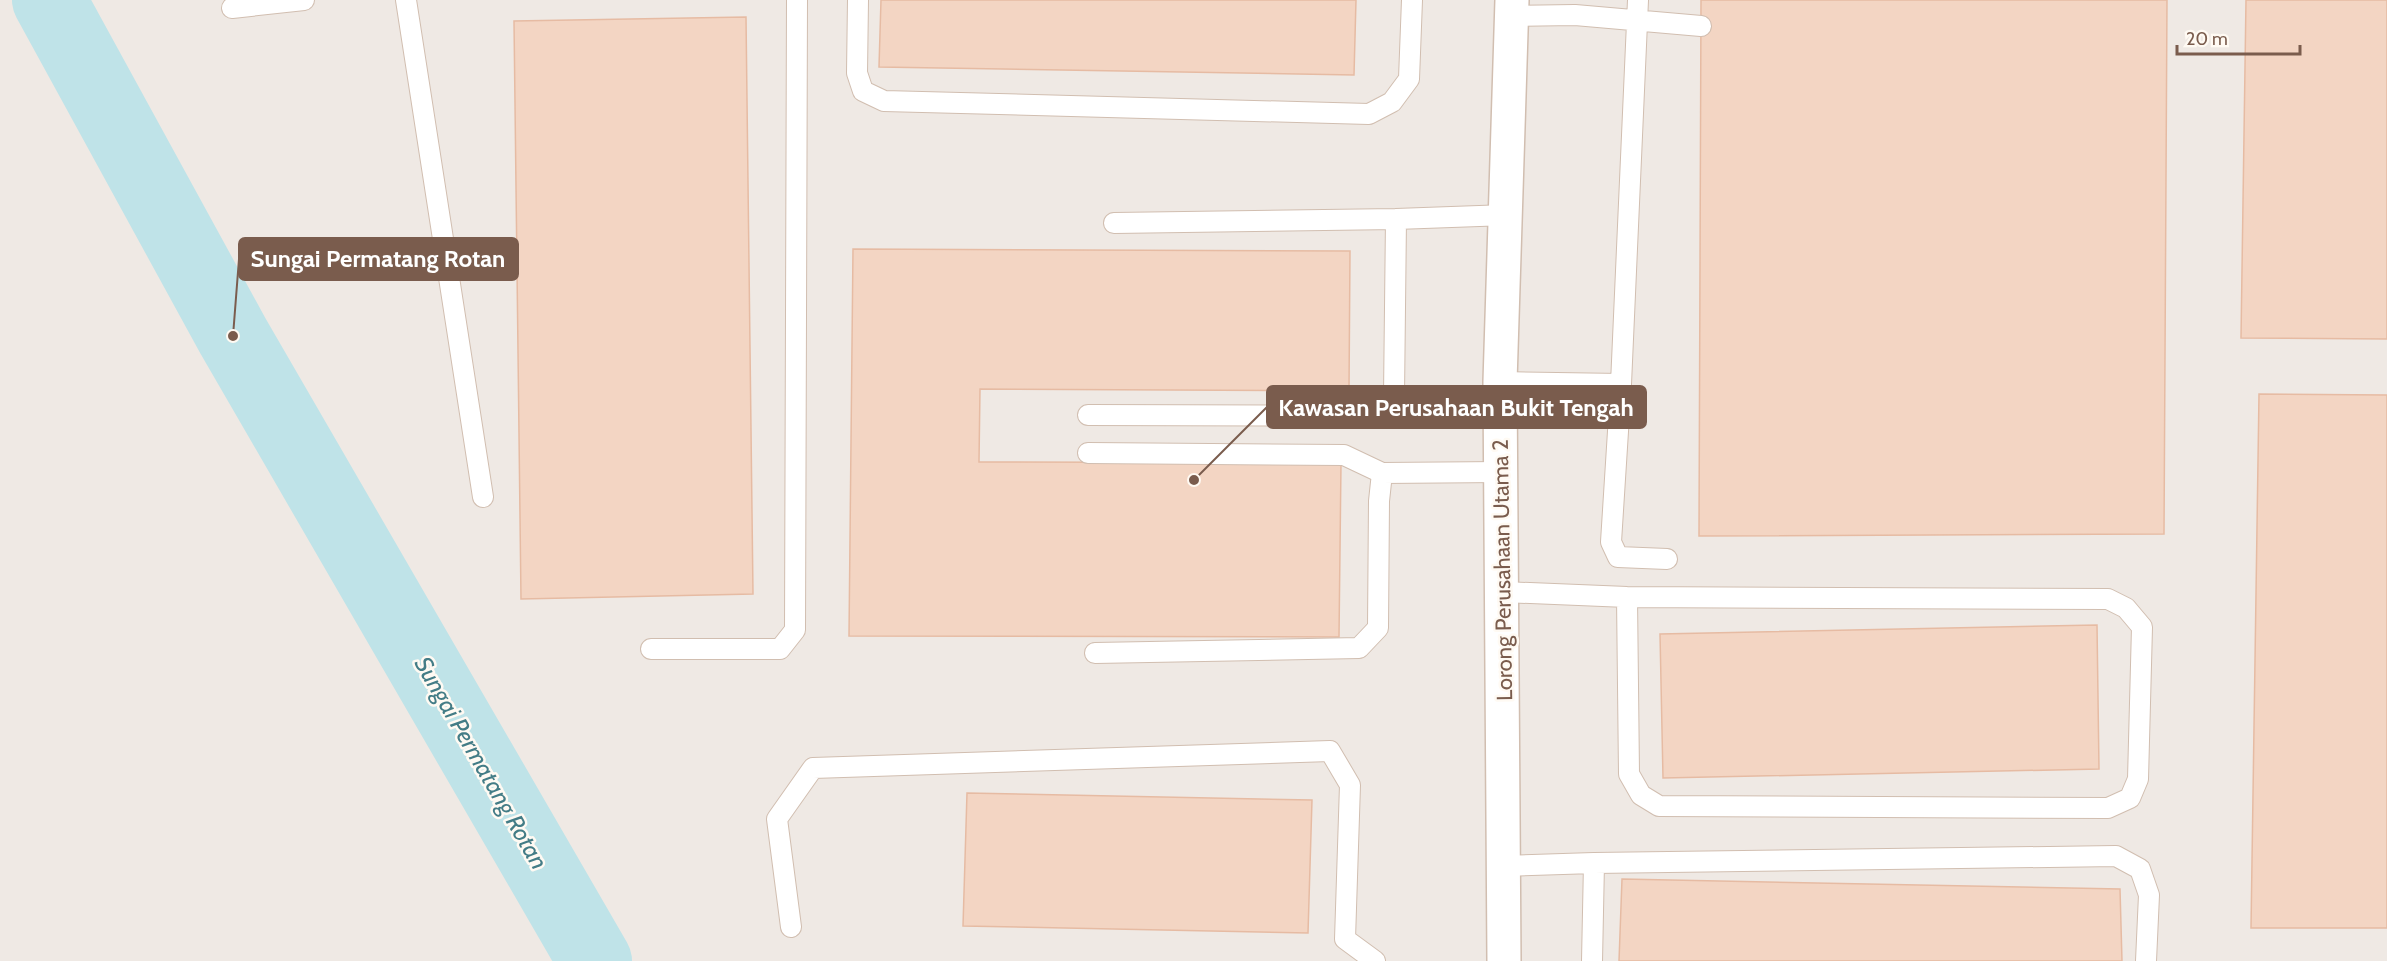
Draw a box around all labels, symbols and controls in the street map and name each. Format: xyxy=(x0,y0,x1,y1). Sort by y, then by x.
scale bar xyxy=(2177,18,2300,56)
text: 20 m xyxy=(2186,28,2228,50)
callout: Sungai Permatang Rotan xyxy=(239,238,518,280)
text: Sungai Permatang Rotan xyxy=(251,244,505,273)
callout: Kawasan Perusahaan Bukit Tengah xyxy=(1267,386,1646,428)
text: Kawasan Perusahaan Bukit Tengah xyxy=(1278,393,1634,422)
street label: Lorong Perusahaan Utama 2 xyxy=(1487,439,1518,701)
water label: Sungai Permatang Rotan xyxy=(409,651,554,874)

